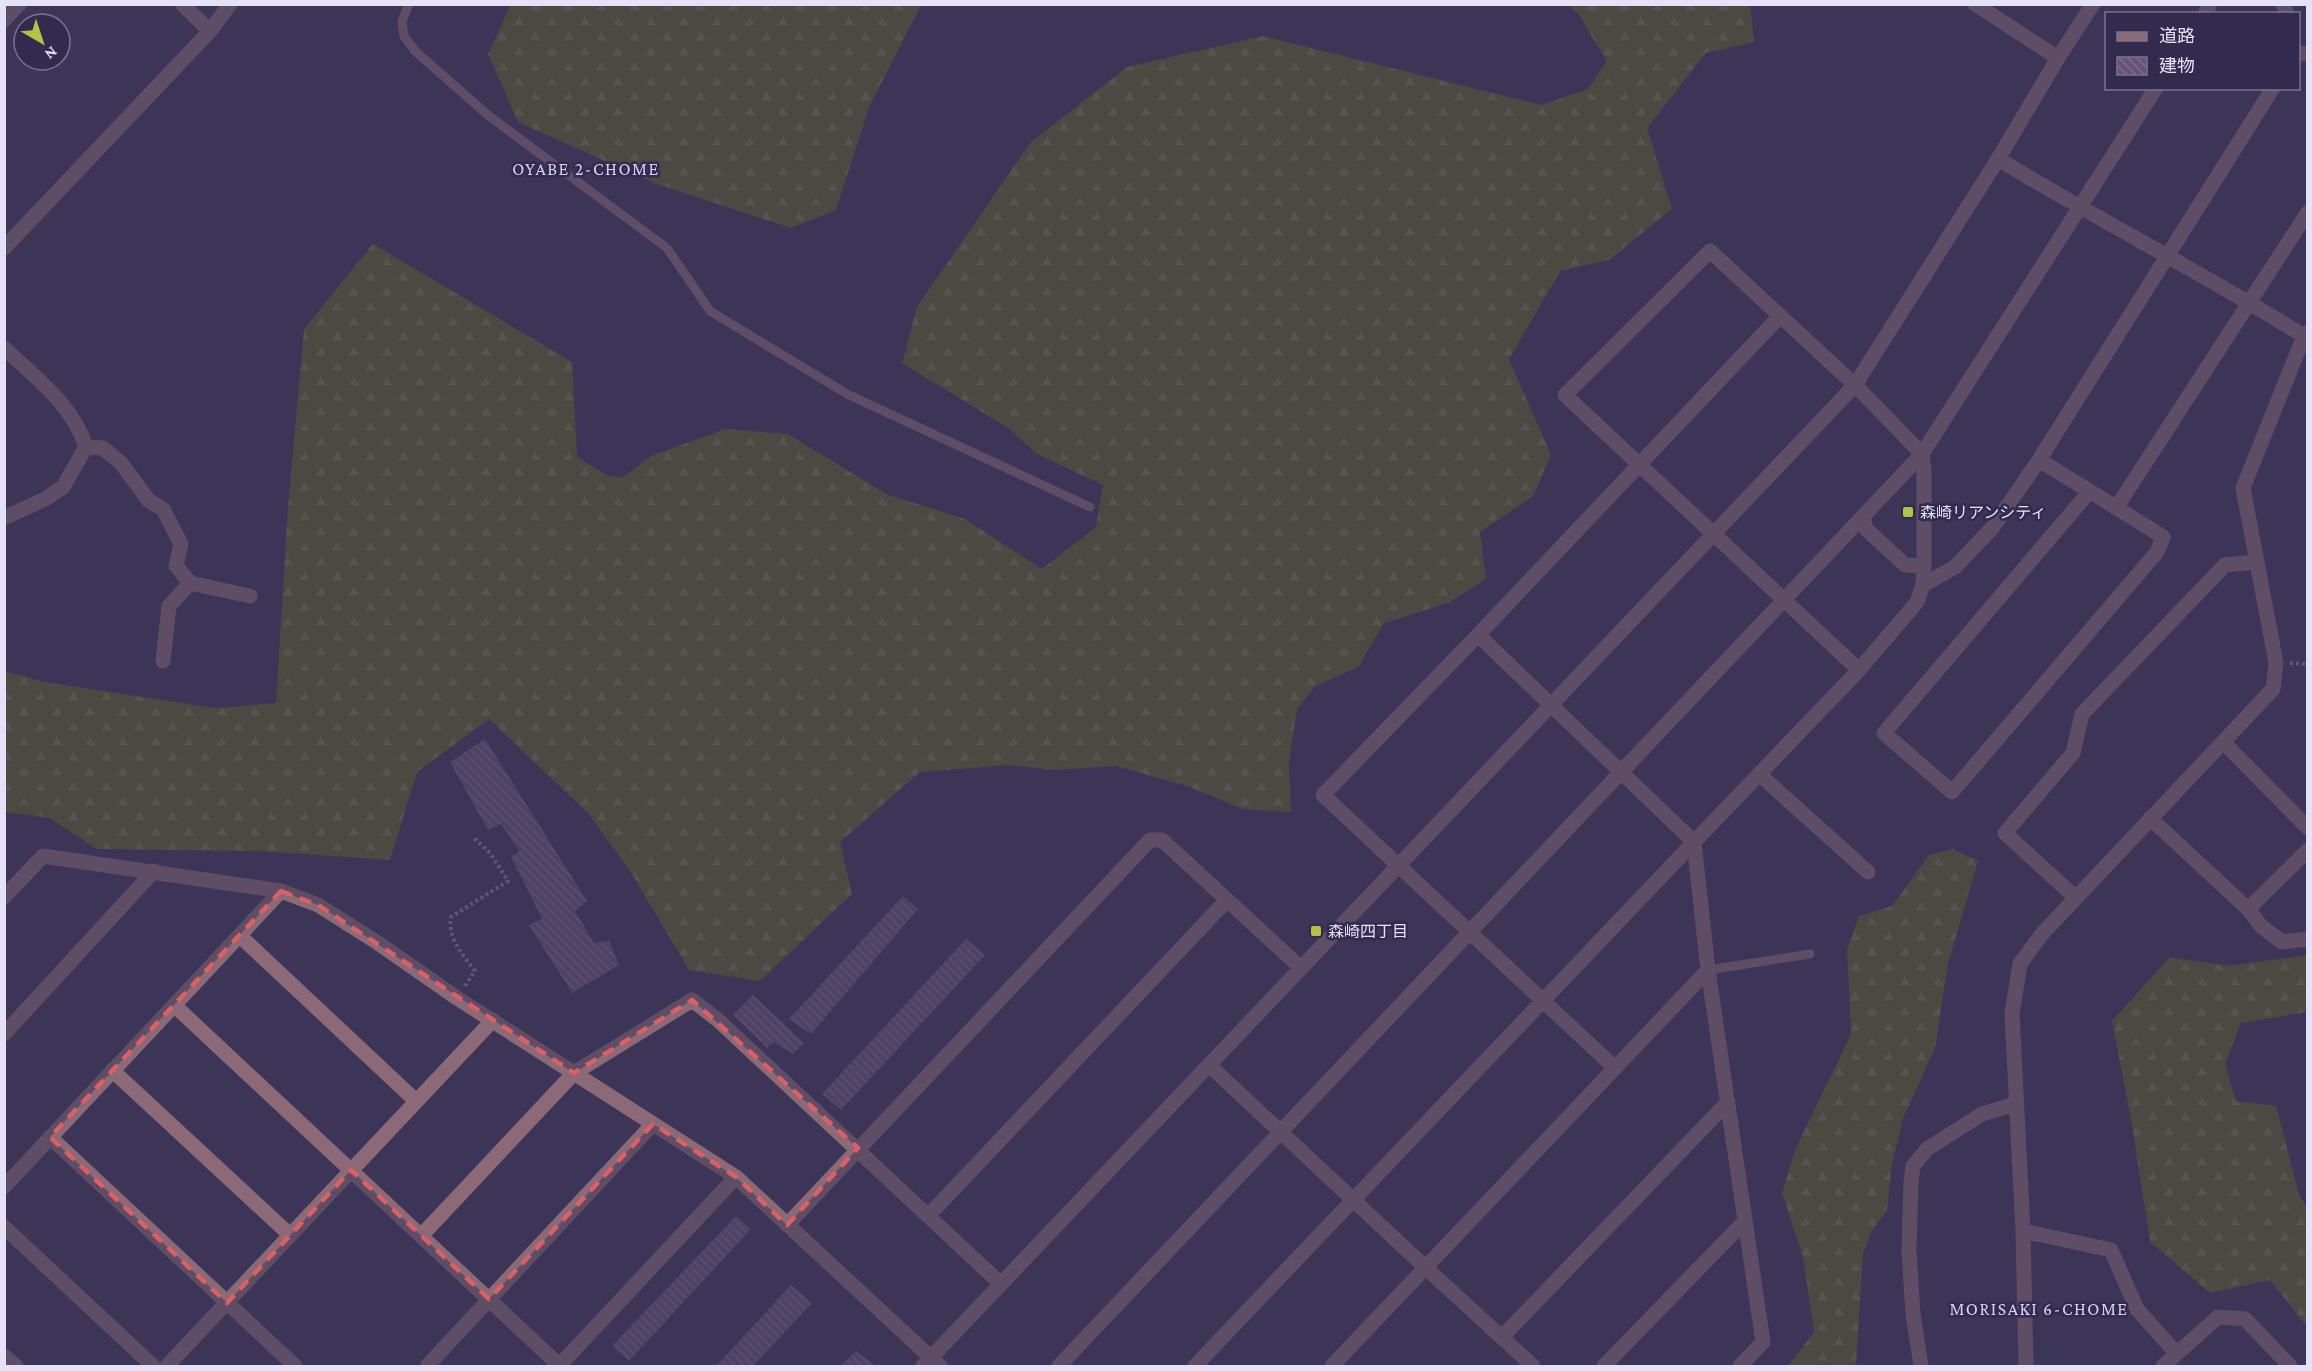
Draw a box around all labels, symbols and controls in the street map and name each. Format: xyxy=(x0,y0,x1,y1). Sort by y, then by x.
north arrow xyxy=(12,12,72,72)
legend xyxy=(2105,12,2300,90)
text: 道路 xyxy=(2159,26,2195,46)
text: N xyxy=(41,43,61,63)
text: 建物 xyxy=(2159,56,2195,76)
district label: OYABE 2-CHOME xyxy=(512,159,660,179)
place label: 森崎リアンシティ xyxy=(1920,504,2046,521)
marker: 森崎リアンシティ xyxy=(1901,505,1915,519)
place label: 森崎四丁目 xyxy=(1328,923,1408,940)
marker: 森崎四丁目 xyxy=(1309,924,1323,938)
district label: MORISAKI 6-CHOME xyxy=(1949,1299,2129,1319)

